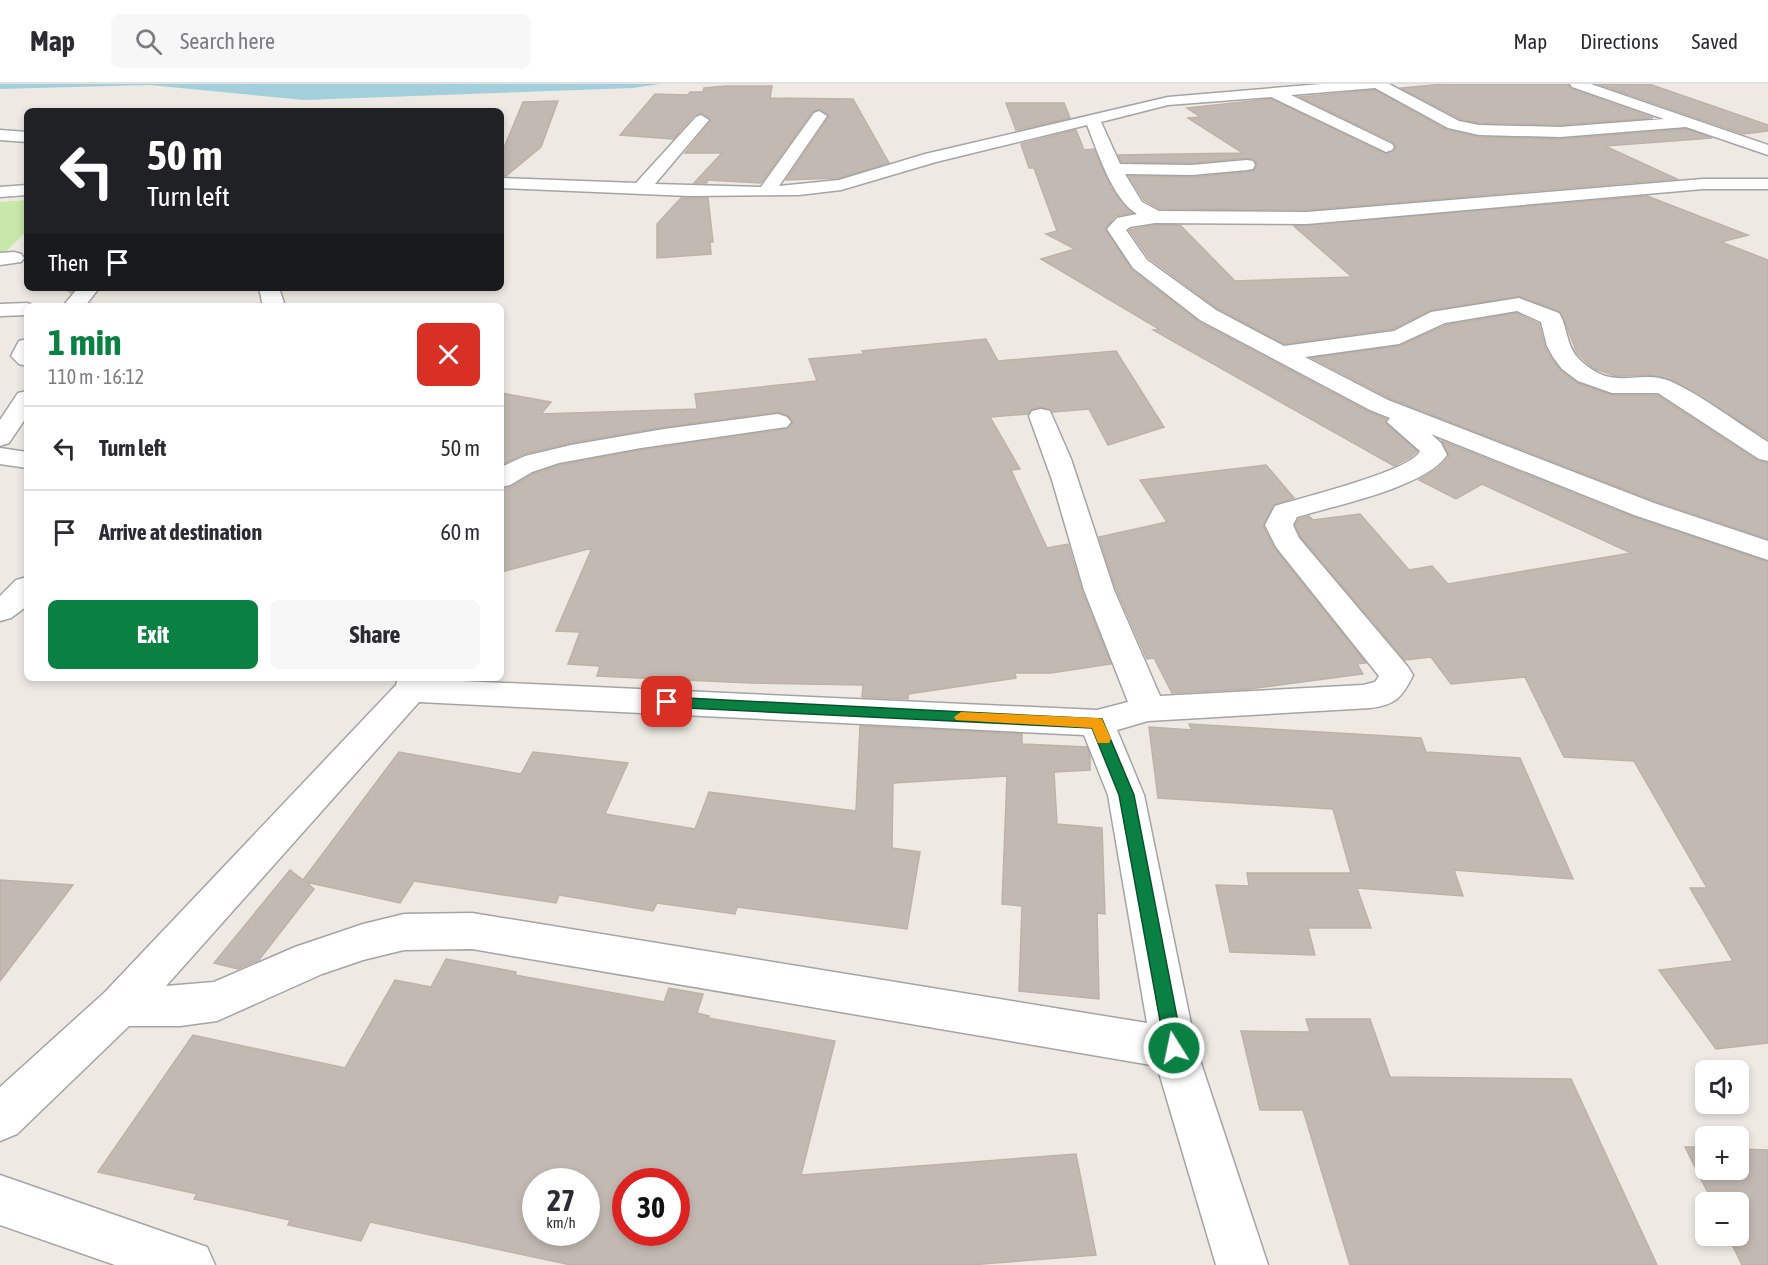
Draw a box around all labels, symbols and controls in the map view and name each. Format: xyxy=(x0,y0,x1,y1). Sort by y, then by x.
search box xyxy=(111,14,531,68)
text: Map xyxy=(30,25,75,57)
icon: search xyxy=(132,25,165,58)
text: Search here xyxy=(180,28,275,54)
text: Map xyxy=(1513,29,1547,53)
text: Directions xyxy=(1580,29,1659,53)
text: Saved xyxy=(1692,29,1738,53)
text: 50 m xyxy=(147,131,222,179)
icon: left xyxy=(48,132,126,210)
text: Turn left xyxy=(147,181,230,212)
icon: arrive xyxy=(101,246,134,279)
text: Then xyxy=(48,250,89,276)
text: 1 min xyxy=(48,321,122,363)
button: close xyxy=(417,323,480,386)
text: 110 m · 16:12 xyxy=(48,365,144,388)
icon: left xyxy=(48,432,81,465)
text: Turn left xyxy=(99,435,166,461)
text: 50 m xyxy=(440,435,480,461)
icon: arrive xyxy=(48,516,81,549)
text: Arrive at destination xyxy=(99,519,262,545)
text: 60 m xyxy=(440,519,480,545)
button: Exit xyxy=(48,600,258,669)
button: Share xyxy=(270,600,480,669)
pin xyxy=(641,676,692,727)
icon: arrive xyxy=(650,685,683,718)
position arrow xyxy=(1142,1016,1206,1080)
map controls xyxy=(1695,1060,1749,1246)
button: sound xyxy=(1695,1060,1749,1114)
button: + xyxy=(1695,1126,1749,1180)
speed limit sign: 30 xyxy=(612,1168,690,1246)
text: 27 xyxy=(547,1183,575,1217)
button: − xyxy=(1695,1192,1749,1246)
text: km/h xyxy=(546,1214,576,1231)

